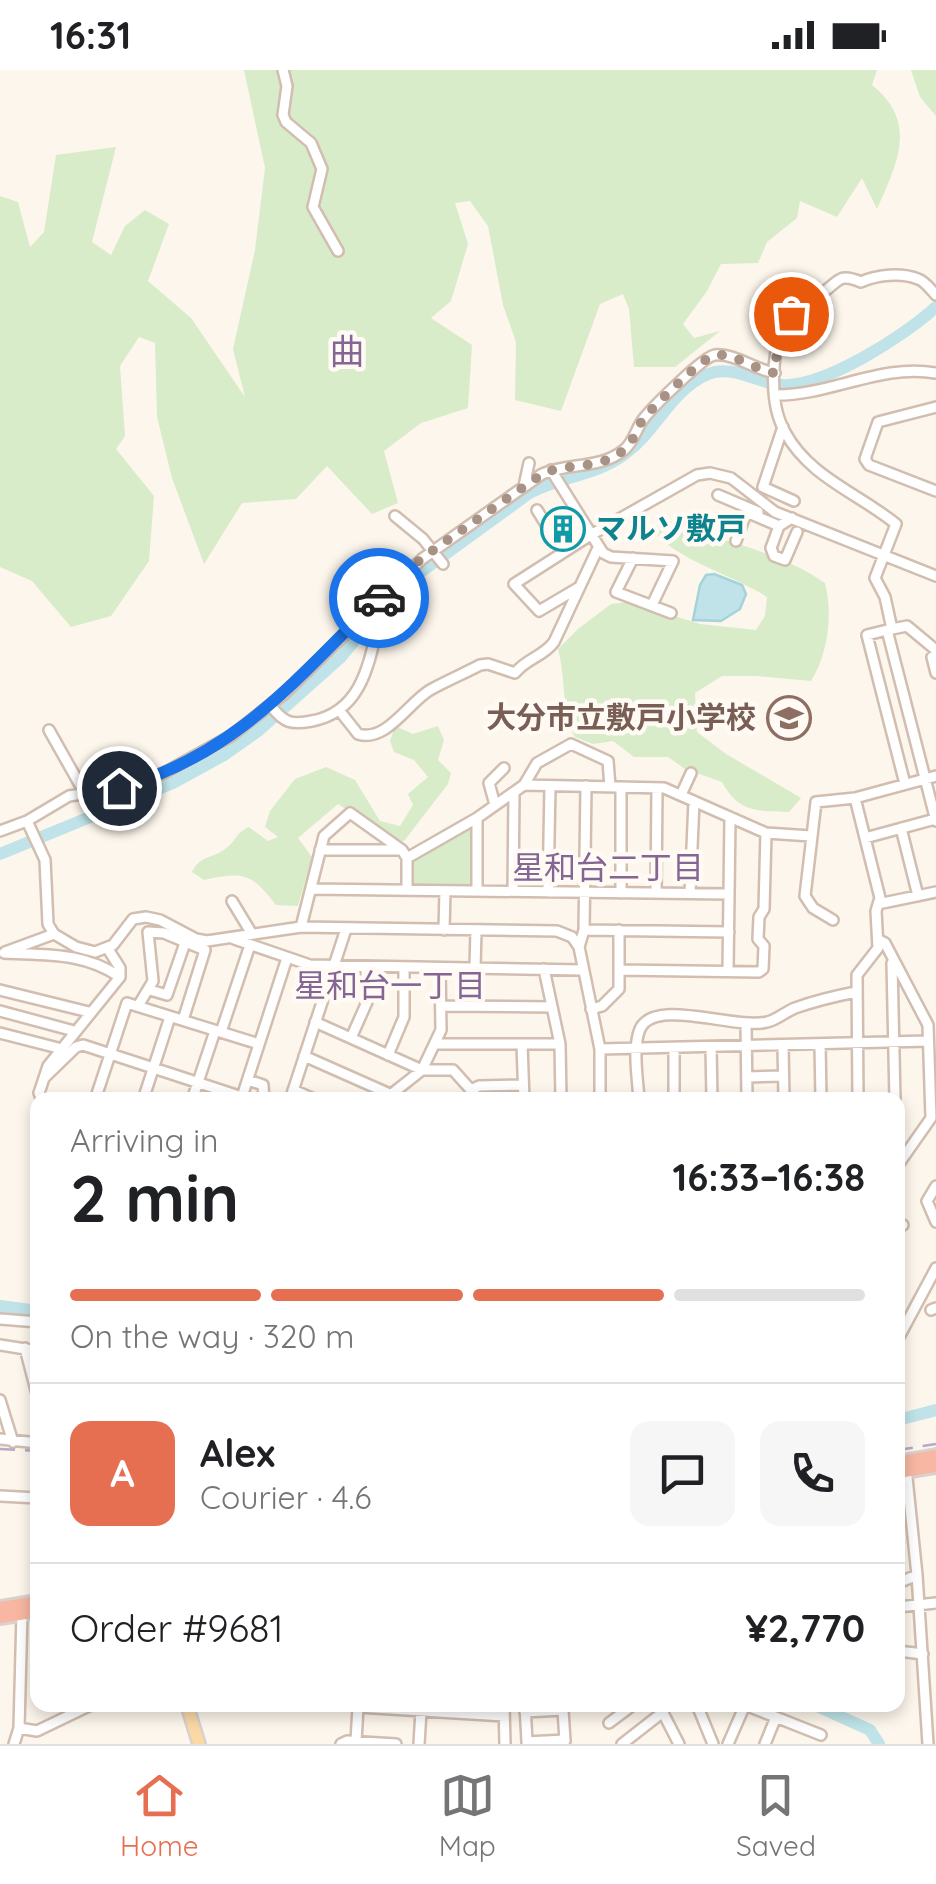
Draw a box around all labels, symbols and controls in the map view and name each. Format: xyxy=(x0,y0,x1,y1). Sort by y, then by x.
text: 16:31 xyxy=(50,11,131,59)
pin xyxy=(749,272,834,357)
icon: bag xyxy=(764,287,819,342)
district label: 曲 xyxy=(329,329,365,373)
building icon: マルソ敷戸 xyxy=(540,506,586,552)
place label: マルソ敷戸 xyxy=(596,509,746,547)
courier xyxy=(329,548,429,648)
icon: car xyxy=(352,571,407,626)
school or university icon: 大分市立敷戸小学校 xyxy=(766,695,812,741)
place label: 大分市立敷戸小学校 xyxy=(486,698,756,736)
pin xyxy=(77,746,162,831)
icon: home xyxy=(92,761,147,816)
district label: 星和台二丁目 xyxy=(512,847,704,887)
district label: 星和台一丁目 xyxy=(294,965,486,1005)
text: Arriving in xyxy=(70,1120,219,1160)
text: 16:33–16:38 xyxy=(673,1153,865,1201)
text: 2 min xyxy=(70,1157,239,1238)
text: On the way · 320 m xyxy=(70,1316,355,1356)
button: chat xyxy=(630,1421,735,1526)
button: phone xyxy=(760,1421,865,1526)
text: Alex xyxy=(200,1429,275,1477)
text: A xyxy=(110,1449,135,1497)
text: Courier · 4.6 xyxy=(200,1477,372,1517)
text: Order #9681 xyxy=(70,1604,284,1652)
text: ¥2,770 xyxy=(745,1604,865,1652)
tab: Home xyxy=(120,1768,199,1863)
tab: Map xyxy=(439,1768,496,1863)
tab: Saved xyxy=(736,1768,816,1863)

